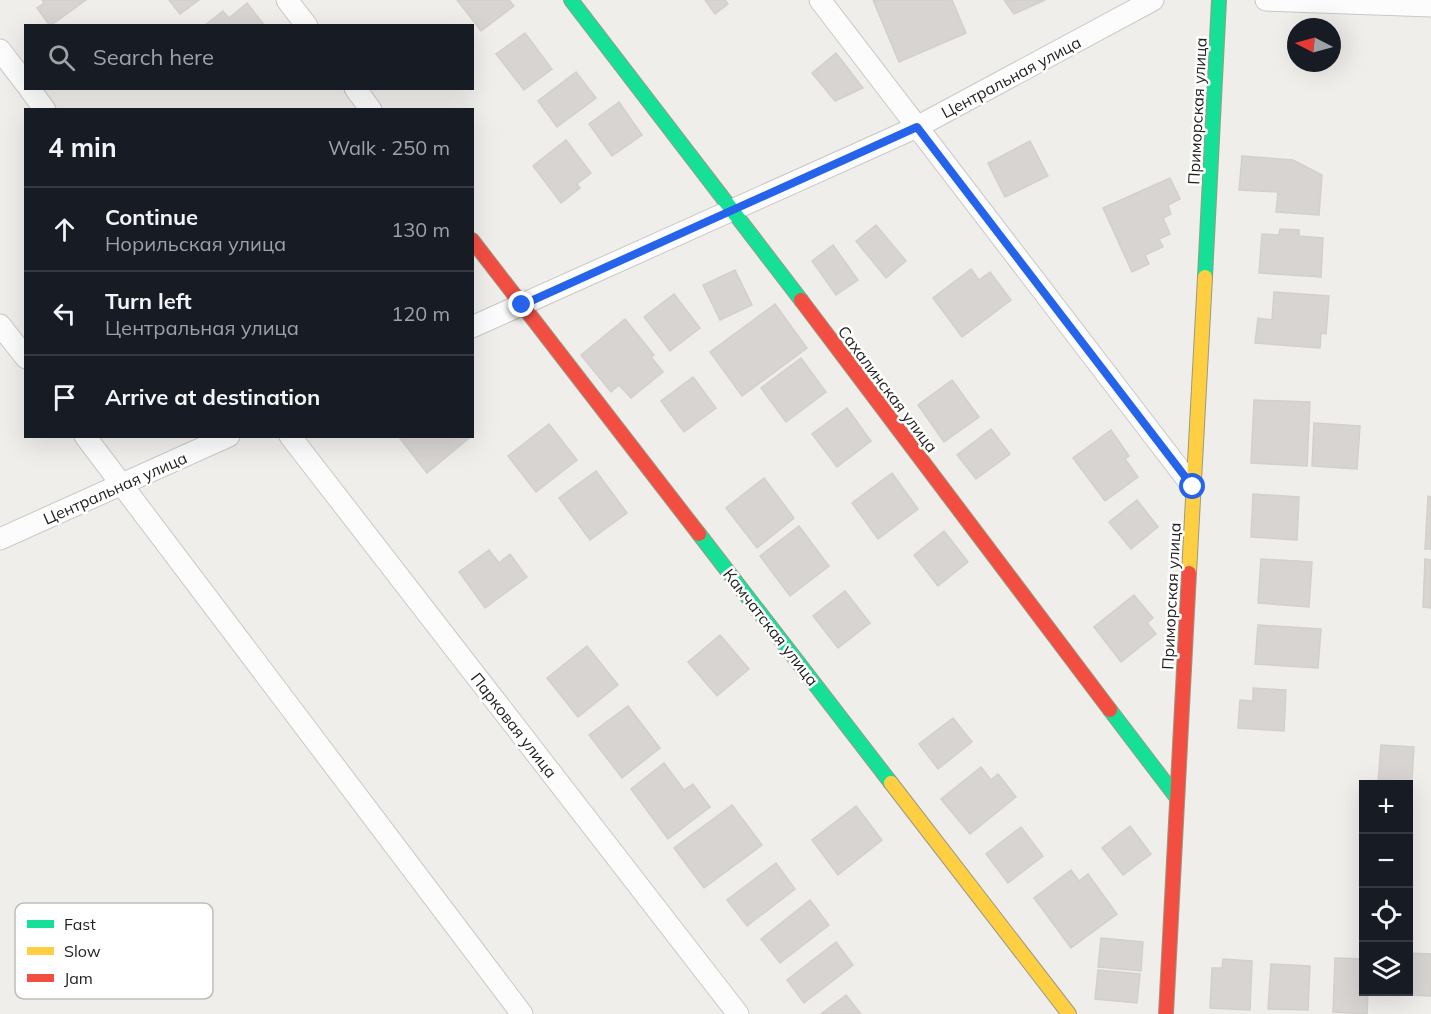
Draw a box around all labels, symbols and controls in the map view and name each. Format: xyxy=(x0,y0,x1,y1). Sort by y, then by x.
north arrow xyxy=(1287,18,1341,72)
search box xyxy=(24,24,474,90)
street label: Центральная улица xyxy=(938,32,1084,122)
street label: Приморская улица xyxy=(1183,37,1211,185)
icon: search xyxy=(45,41,78,74)
text: Search here xyxy=(93,43,214,71)
text: 4 min xyxy=(48,131,117,164)
text: Walk · 250 m xyxy=(328,135,450,160)
text: Continue xyxy=(105,203,198,231)
icon: ahead xyxy=(48,213,81,246)
text: 130 m xyxy=(391,217,450,242)
text: Норильская улица xyxy=(105,231,286,256)
text: Turn left xyxy=(105,287,192,315)
route end xyxy=(508,291,534,317)
icon: left xyxy=(48,297,81,330)
text: 120 m xyxy=(391,301,450,326)
text: Центральная улица xyxy=(105,315,299,340)
street label: Сахалинская улица xyxy=(834,322,942,456)
icon: arrive xyxy=(48,381,81,414)
text: Arrive at destination xyxy=(105,383,320,411)
street label: Центральная улица xyxy=(40,447,190,529)
route start xyxy=(1179,473,1205,499)
street label: Приморская улица xyxy=(1157,522,1185,670)
street label: Камчатская улица xyxy=(719,564,823,690)
street label: Парковая улица xyxy=(467,668,561,782)
map controls xyxy=(1359,780,1413,996)
button: + xyxy=(1359,780,1413,834)
button: − xyxy=(1359,834,1413,888)
button: locate xyxy=(1359,888,1413,942)
legend xyxy=(15,903,213,999)
text: Fast xyxy=(64,914,96,934)
text: Slow xyxy=(64,941,101,961)
button: layers xyxy=(1359,942,1413,996)
text: Jam xyxy=(64,968,93,988)

